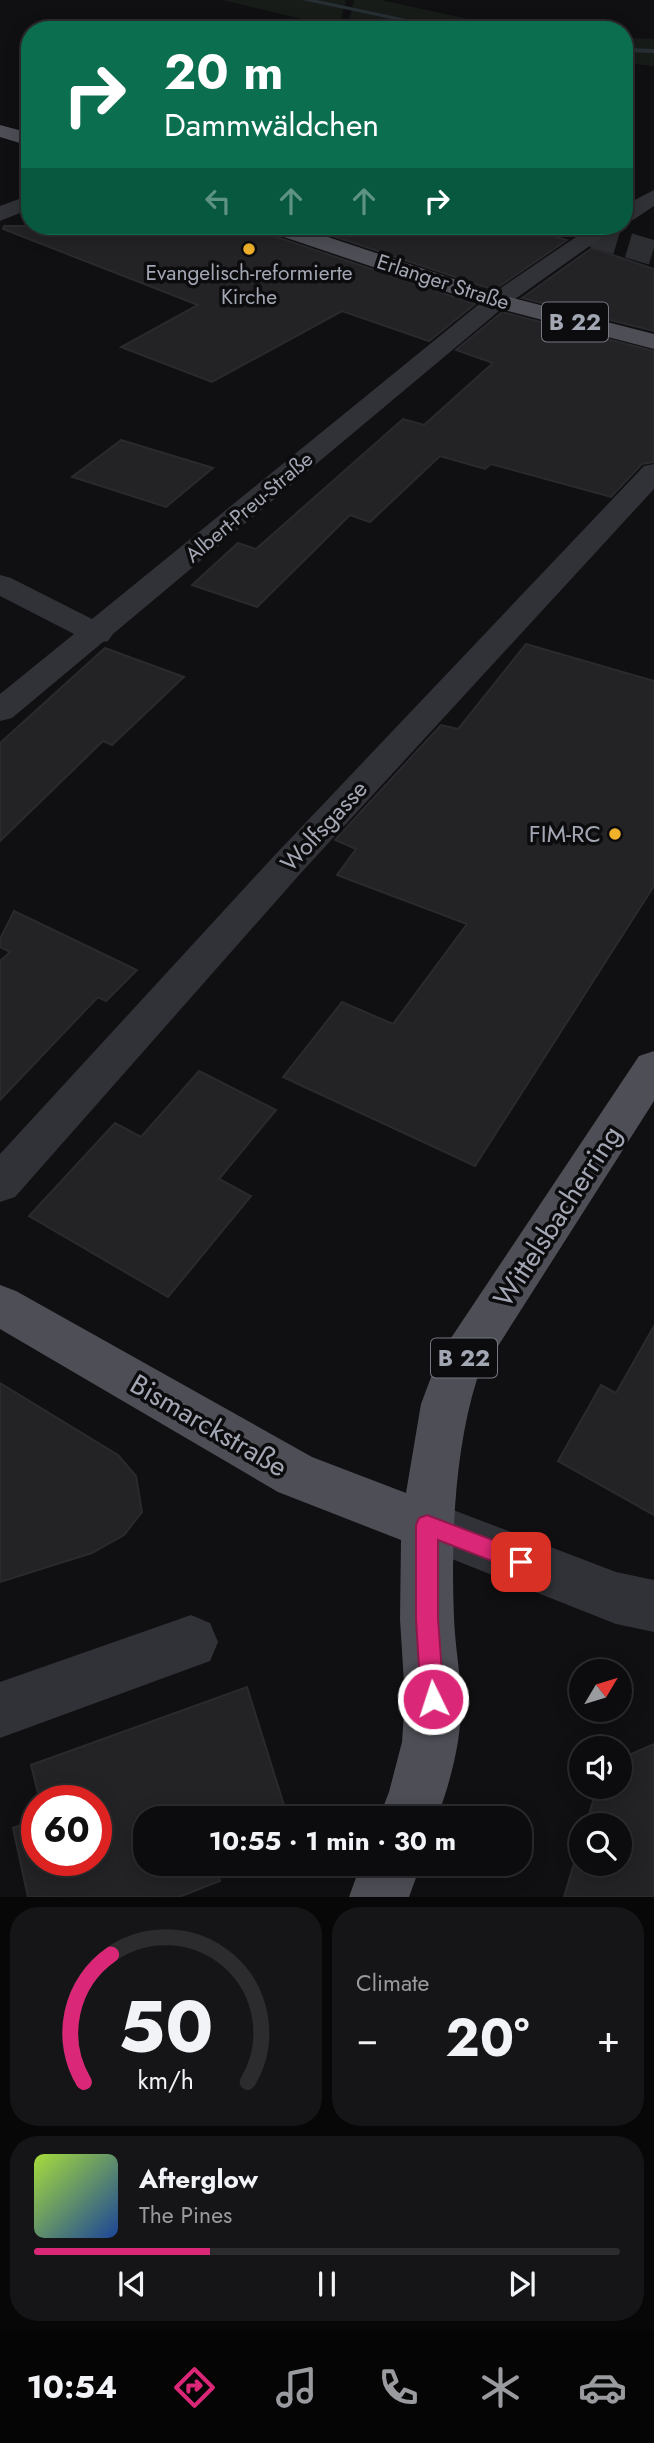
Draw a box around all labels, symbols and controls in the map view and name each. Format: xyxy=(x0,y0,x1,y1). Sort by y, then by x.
text: 20 m xyxy=(164,37,283,107)
icon: right xyxy=(49,49,140,140)
text: Dammwäldchen xyxy=(164,102,379,148)
icon: left xyxy=(199,182,237,220)
icon: ahead xyxy=(272,182,310,220)
icon: ahead xyxy=(345,182,383,220)
icon: right xyxy=(418,182,456,220)
marker: Evangelisch-reformierte Kirche xyxy=(241,241,257,257)
street label: Erlanger Straße xyxy=(373,246,513,318)
place label: Evangelisch-reformierte Kirche xyxy=(145,258,353,312)
road number: B 22 xyxy=(542,302,608,342)
street label: Albert-Preu-Straße xyxy=(178,444,320,570)
street label: Wolfsgasse xyxy=(272,772,375,879)
place label: FIM-RC xyxy=(529,816,601,851)
marker: FIM-RC xyxy=(607,826,623,842)
street label: Wittelsbacherring xyxy=(483,1117,632,1315)
road number: B 22 xyxy=(431,1338,497,1378)
street label: Bismarckstraße xyxy=(122,1364,295,1487)
pin xyxy=(491,1532,551,1592)
icon: arrive xyxy=(502,1543,540,1581)
north arrow xyxy=(569,1659,632,1722)
map controls xyxy=(569,1659,632,1876)
position arrow xyxy=(396,1662,470,1736)
button: sound xyxy=(569,1736,632,1799)
speed limit sign: 60 xyxy=(21,1785,112,1876)
button: search xyxy=(569,1813,632,1876)
text: 10:55 · 1 min · 30 m xyxy=(209,1822,456,1860)
text: Climate xyxy=(356,1966,429,2000)
text: 50 xyxy=(118,1975,214,2080)
text: 20° xyxy=(446,2000,530,2076)
text: − xyxy=(356,2011,378,2066)
text: + xyxy=(597,2011,620,2066)
text: km/h xyxy=(138,2062,194,2098)
text: Afterglow xyxy=(139,2160,258,2198)
text: The Pines xyxy=(139,2198,232,2232)
icon: previous xyxy=(113,2265,151,2303)
icon: pause xyxy=(308,2265,346,2303)
icon: next xyxy=(503,2265,541,2303)
icon: directions xyxy=(170,2363,219,2412)
icon: music xyxy=(272,2363,321,2412)
icon: phone xyxy=(374,2363,423,2412)
icon: climate xyxy=(476,2363,525,2412)
icon: car xyxy=(578,2363,627,2412)
text: 10:54 xyxy=(27,2364,117,2410)

